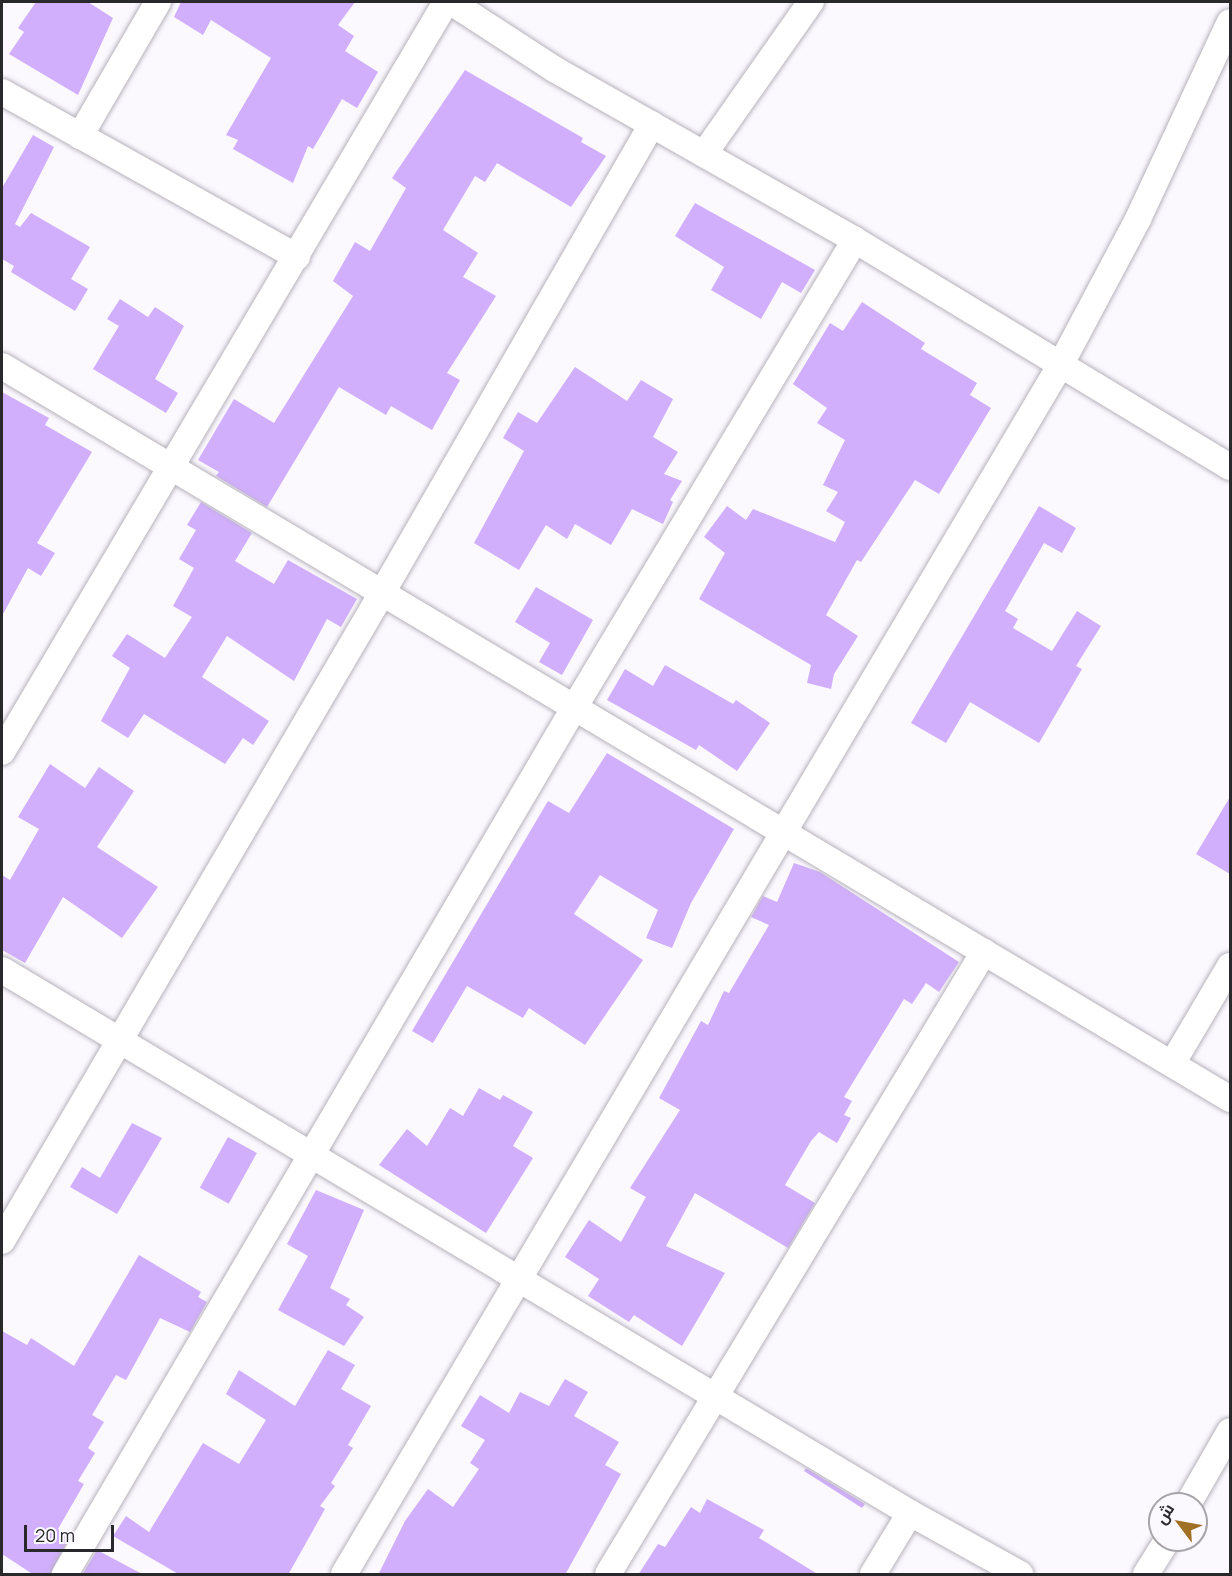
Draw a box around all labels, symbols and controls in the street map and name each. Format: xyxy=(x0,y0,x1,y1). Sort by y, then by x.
north arrow xyxy=(1148,1492,1208,1552)
text: ش xyxy=(1150,1499,1179,1528)
scale bar xyxy=(27,1513,117,1551)
text: 20 m xyxy=(35,1523,75,1547)

